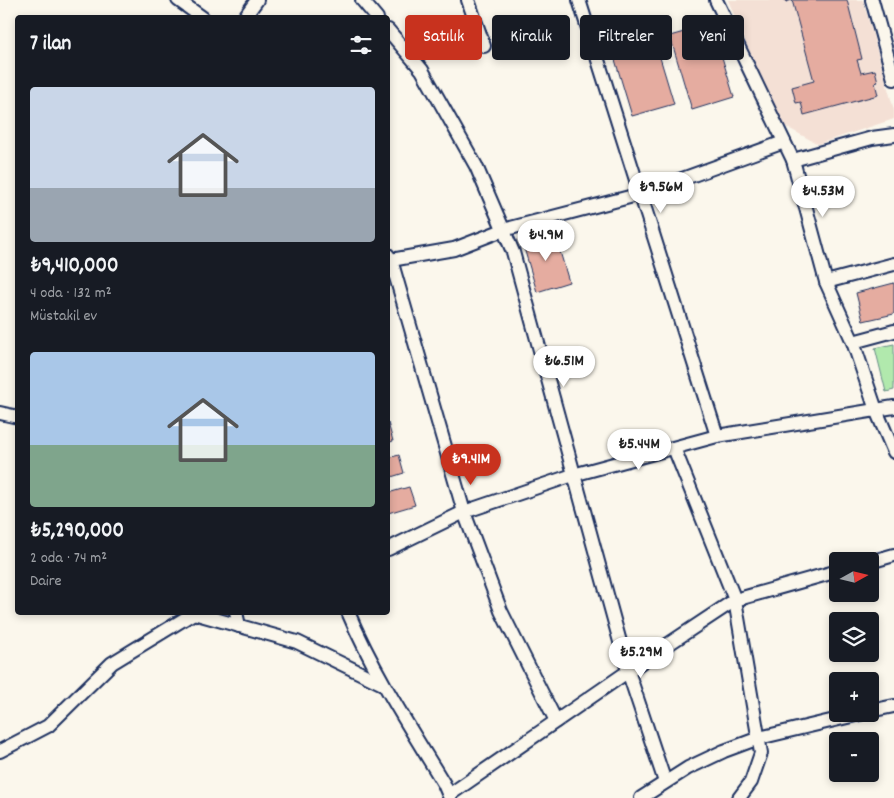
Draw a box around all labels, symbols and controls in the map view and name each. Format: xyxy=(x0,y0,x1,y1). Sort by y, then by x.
chip: Satılık xyxy=(405,15,482,60)
chip: Kiralık xyxy=(492,15,570,60)
chip: Filtreler xyxy=(580,15,672,60)
chip: Yeni xyxy=(682,15,744,60)
text: 7 ilan xyxy=(30,30,71,60)
icon: filters xyxy=(347,31,375,59)
icon: home xyxy=(158,120,248,210)
pin: ₺9.56M xyxy=(620,172,702,214)
text: ₺9.56M xyxy=(639,176,683,199)
pin: ₺4.53M xyxy=(782,176,864,218)
text: ₺4.53M xyxy=(802,180,844,203)
pin: ₺4.9M xyxy=(511,220,581,262)
text: ₺4.9M xyxy=(529,224,563,247)
text: ₺9,410,000 xyxy=(30,252,118,282)
text: 4 oda · 132 m² xyxy=(30,282,112,305)
text: Müstakil ev xyxy=(30,305,97,328)
pin: ₺6.51M xyxy=(523,346,605,388)
text: ₺6.51M xyxy=(544,350,584,373)
icon: home xyxy=(158,385,248,475)
pin: ₺5.44M xyxy=(598,428,680,471)
text: ₺5.44M xyxy=(618,433,660,456)
pin: ₺9.41M xyxy=(430,444,512,486)
text: ₺9.41M xyxy=(452,448,490,471)
text: ₺5,290,000 xyxy=(30,517,124,547)
text: 2 oda · 74 m² xyxy=(30,547,107,570)
north arrow xyxy=(829,552,879,602)
map controls xyxy=(829,552,879,782)
text: Daire xyxy=(30,570,62,593)
button: layers xyxy=(829,612,879,662)
pin: ₺5.29M xyxy=(600,636,682,679)
text: ₺5.29M xyxy=(620,641,662,664)
button: + xyxy=(829,672,879,722)
button: − xyxy=(829,732,879,782)

